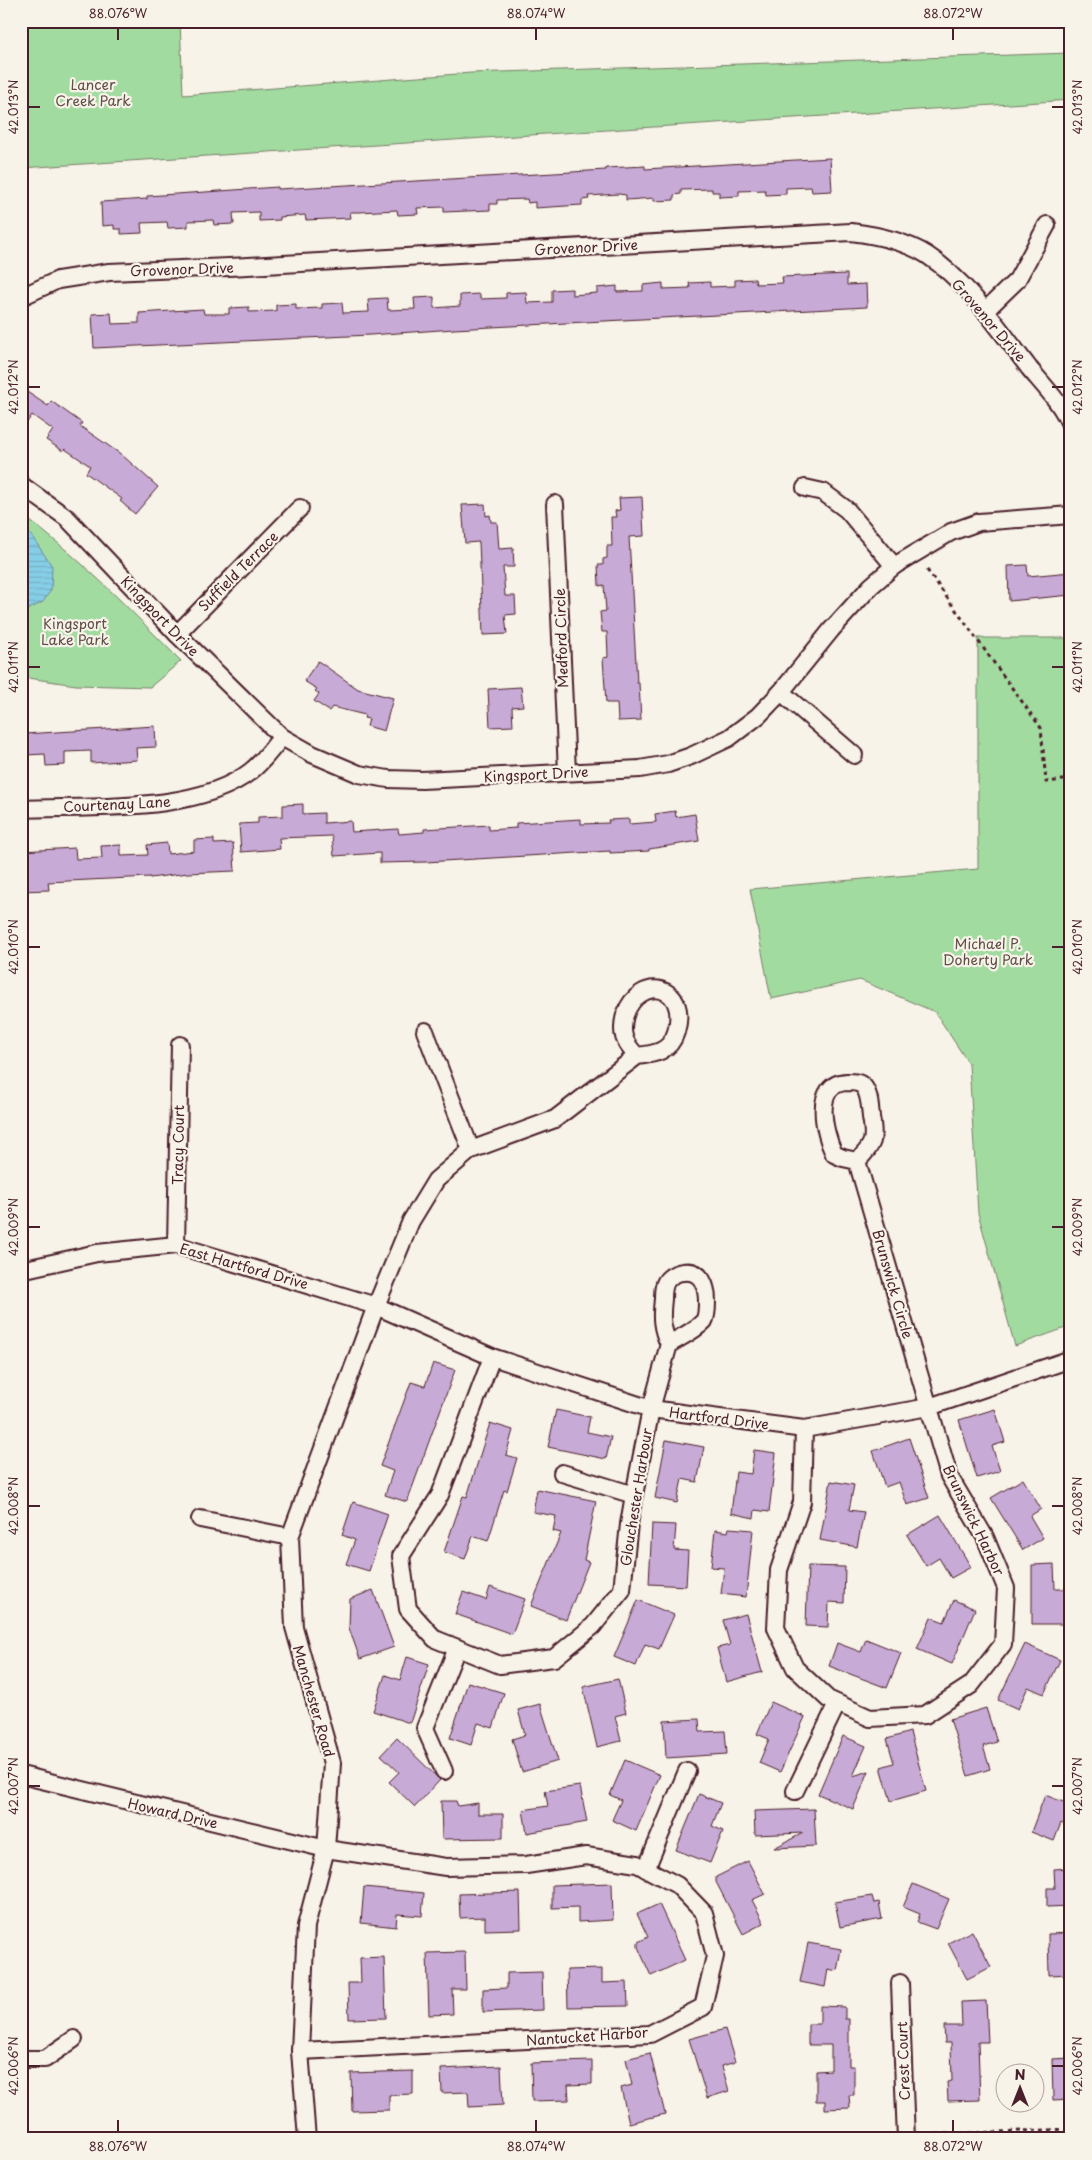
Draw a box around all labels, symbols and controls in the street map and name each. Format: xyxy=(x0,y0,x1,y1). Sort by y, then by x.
text: 88.076°W xyxy=(89,4,148,22)
text: 88.074°W xyxy=(507,4,566,22)
text: 88.072°W xyxy=(923,4,983,22)
park label: Lancer Creek Park xyxy=(55,74,131,111)
text: 42.013°N xyxy=(4,80,22,134)
text: 42.013°N xyxy=(1068,80,1086,134)
street label: Grovenor Drive xyxy=(534,234,638,260)
street label: Grovenor Drive xyxy=(130,257,234,281)
street label: Grovenor Drive xyxy=(947,274,1031,366)
text: 42.012°N xyxy=(4,359,22,415)
text: 42.012°N xyxy=(1068,359,1086,415)
street label: Suffield Terrace xyxy=(193,526,283,616)
street label: Kingsport Drive xyxy=(116,571,204,661)
street label: Medford Circle xyxy=(549,588,573,688)
park label: Kingsport Lake Park xyxy=(41,613,110,650)
text: 42.011°N xyxy=(4,641,22,693)
text: 42.011°N xyxy=(1068,641,1086,693)
street label: Kingsport Drive xyxy=(483,761,589,787)
street label: Courtenay Lane xyxy=(63,791,171,817)
text: 42.010°N xyxy=(4,919,22,975)
text: 42.010°N xyxy=(1068,919,1086,975)
park label: Michael P. Doherty Park xyxy=(943,933,1034,970)
street label: Tracy Court xyxy=(167,1105,189,1185)
text: 42.009°N xyxy=(4,1198,22,1256)
text: 42.009°N xyxy=(1068,1198,1086,1256)
street label: Brunswick Circle xyxy=(867,1227,919,1341)
street label: East Hartford Drive xyxy=(177,1238,311,1294)
street label: Hartford Drive xyxy=(668,1401,770,1435)
street label: Glouchester Harbour xyxy=(615,1426,657,1567)
street label: Brunswick Harbor xyxy=(938,1461,1010,1580)
text: 42.008°N xyxy=(4,1477,22,1535)
text: 42.008°N xyxy=(1068,1477,1086,1535)
street label: Manchester Road xyxy=(288,1643,340,1759)
text: 42.007°N xyxy=(4,1757,22,1815)
text: 42.007°N xyxy=(1068,1757,1086,1815)
street label: Howard Drive xyxy=(126,1792,220,1834)
street label: Nantucket Harbor xyxy=(525,2021,649,2051)
street label: Crest Court xyxy=(891,2021,915,2101)
text: 42.006°N xyxy=(4,2036,22,2096)
text: 42.006°N xyxy=(1068,2036,1086,2096)
north arrow xyxy=(994,2062,1044,2112)
text: N xyxy=(1014,2064,1026,2085)
text: 88.076°W xyxy=(89,2137,148,2155)
text: 88.074°W xyxy=(507,2137,566,2155)
text: 88.072°W xyxy=(923,2137,983,2155)

